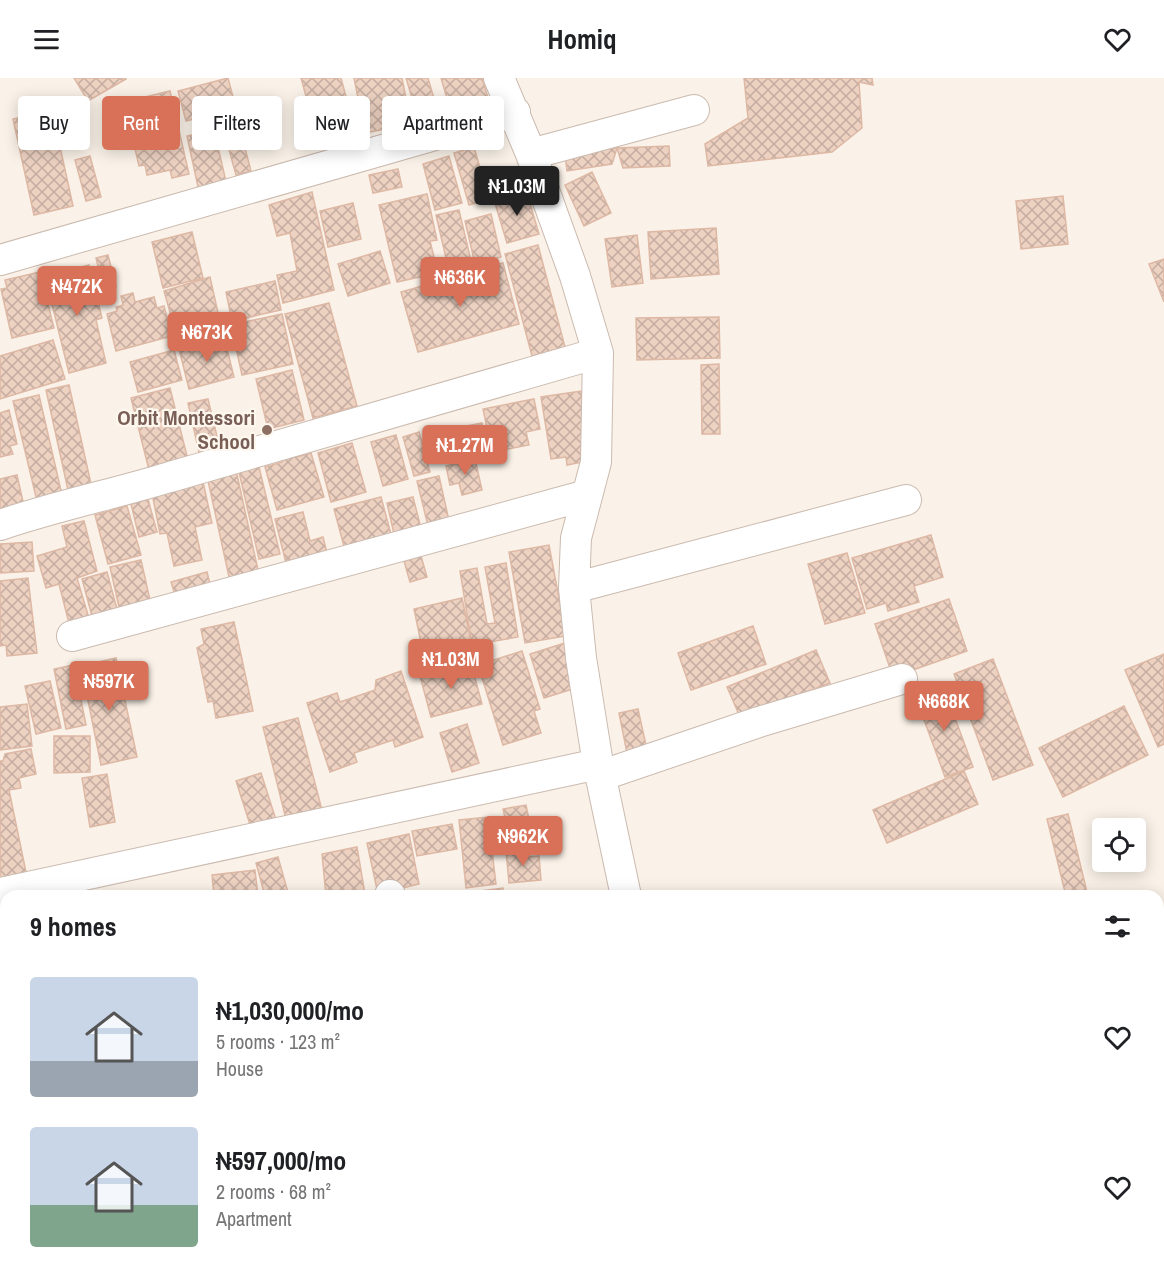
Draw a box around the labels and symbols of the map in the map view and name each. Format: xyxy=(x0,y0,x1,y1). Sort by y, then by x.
pin: ₦1.03M xyxy=(468,166,566,217)
pin: ₦636K xyxy=(418,257,502,308)
pin: ₦472K xyxy=(35,266,119,317)
pin: ₦673K xyxy=(165,312,249,363)
place label: Orbit Montessori School xyxy=(117,403,255,456)
marker: Orbit Montessori School xyxy=(260,423,274,437)
pin: ₦1.27M xyxy=(416,425,514,476)
pin: ₦1.03M xyxy=(402,639,500,690)
pin: ₦597K xyxy=(67,661,151,712)
pin: ₦668K xyxy=(902,681,986,732)
pin: ₦962K xyxy=(481,816,565,867)

